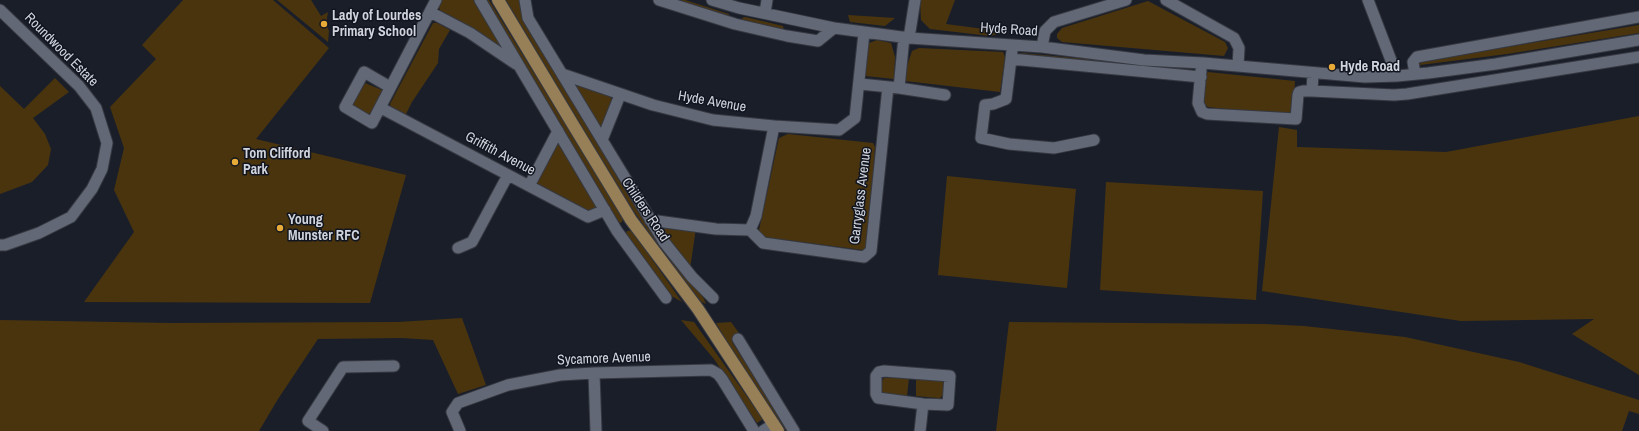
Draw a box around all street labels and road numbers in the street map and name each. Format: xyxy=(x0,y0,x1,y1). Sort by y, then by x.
street label: Roundwood Estate xyxy=(21,10,101,90)
street label: Hyde Road xyxy=(980,20,1038,40)
street label: Hyde Avenue xyxy=(677,88,747,116)
street label: Griffith Avenue xyxy=(462,129,538,179)
street label: Garryglass Avenue xyxy=(847,147,875,245)
street label: Childers Road xyxy=(618,175,672,245)
street label: Sycamore Avenue xyxy=(557,349,651,369)

